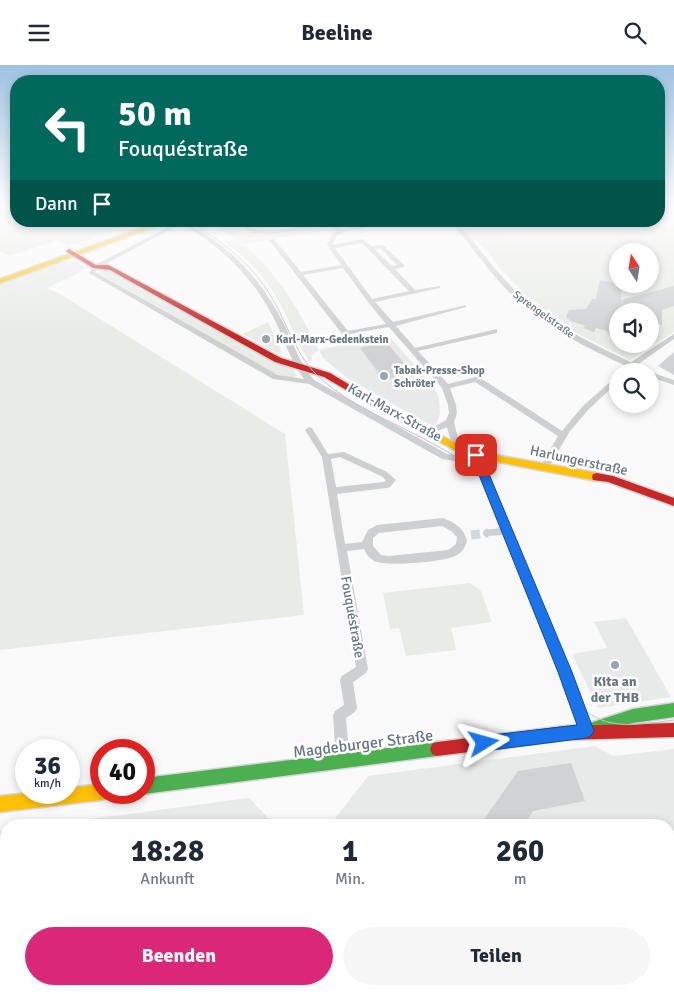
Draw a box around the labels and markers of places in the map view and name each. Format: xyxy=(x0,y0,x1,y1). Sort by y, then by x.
marker: Karl-Marx-Gedenkstein xyxy=(260,333,272,345)
place label: Karl-Marx-Gedenkstein xyxy=(276,333,388,346)
place label: Tabak-Presse-Shop Schröter xyxy=(394,364,485,390)
marker: Tabak-Presse-Shop Schröter xyxy=(378,370,390,382)
pin xyxy=(455,434,497,476)
marker: Kita an der THB xyxy=(609,659,621,671)
place label: Kita an der THB xyxy=(591,673,640,706)

